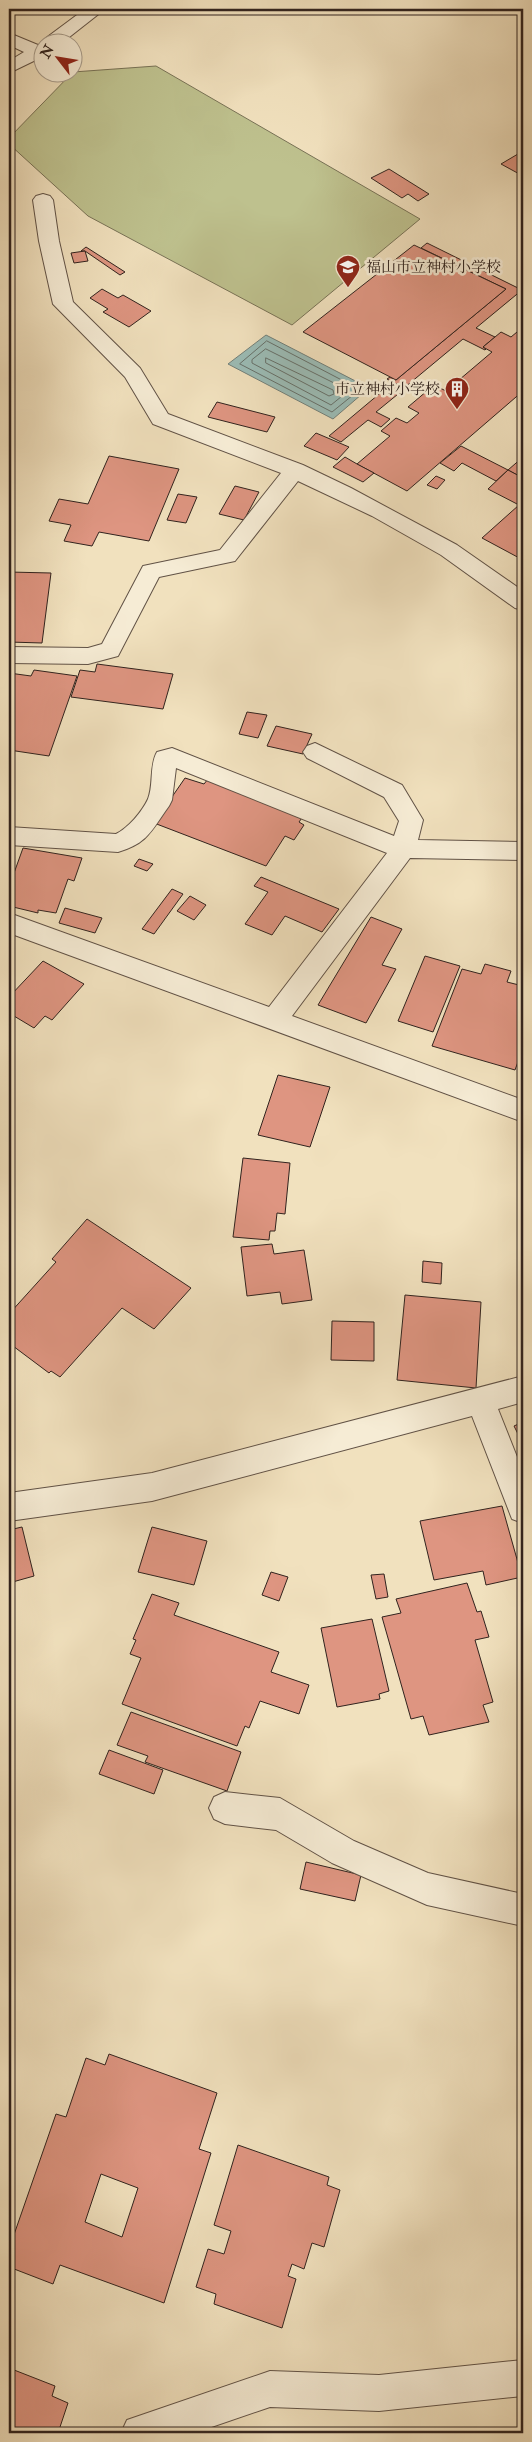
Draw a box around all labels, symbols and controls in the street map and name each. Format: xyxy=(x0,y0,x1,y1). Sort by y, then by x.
north arrow xyxy=(32,32,82,82)
text: N xyxy=(36,41,58,62)
school or university icon: 福山市立神村小学校 xyxy=(335,254,361,288)
place label: 福山市立神村小学校 xyxy=(366,258,501,277)
building icon: 市立神村小学校 xyxy=(444,376,470,410)
place label: 市立神村小学校 xyxy=(335,380,440,399)

